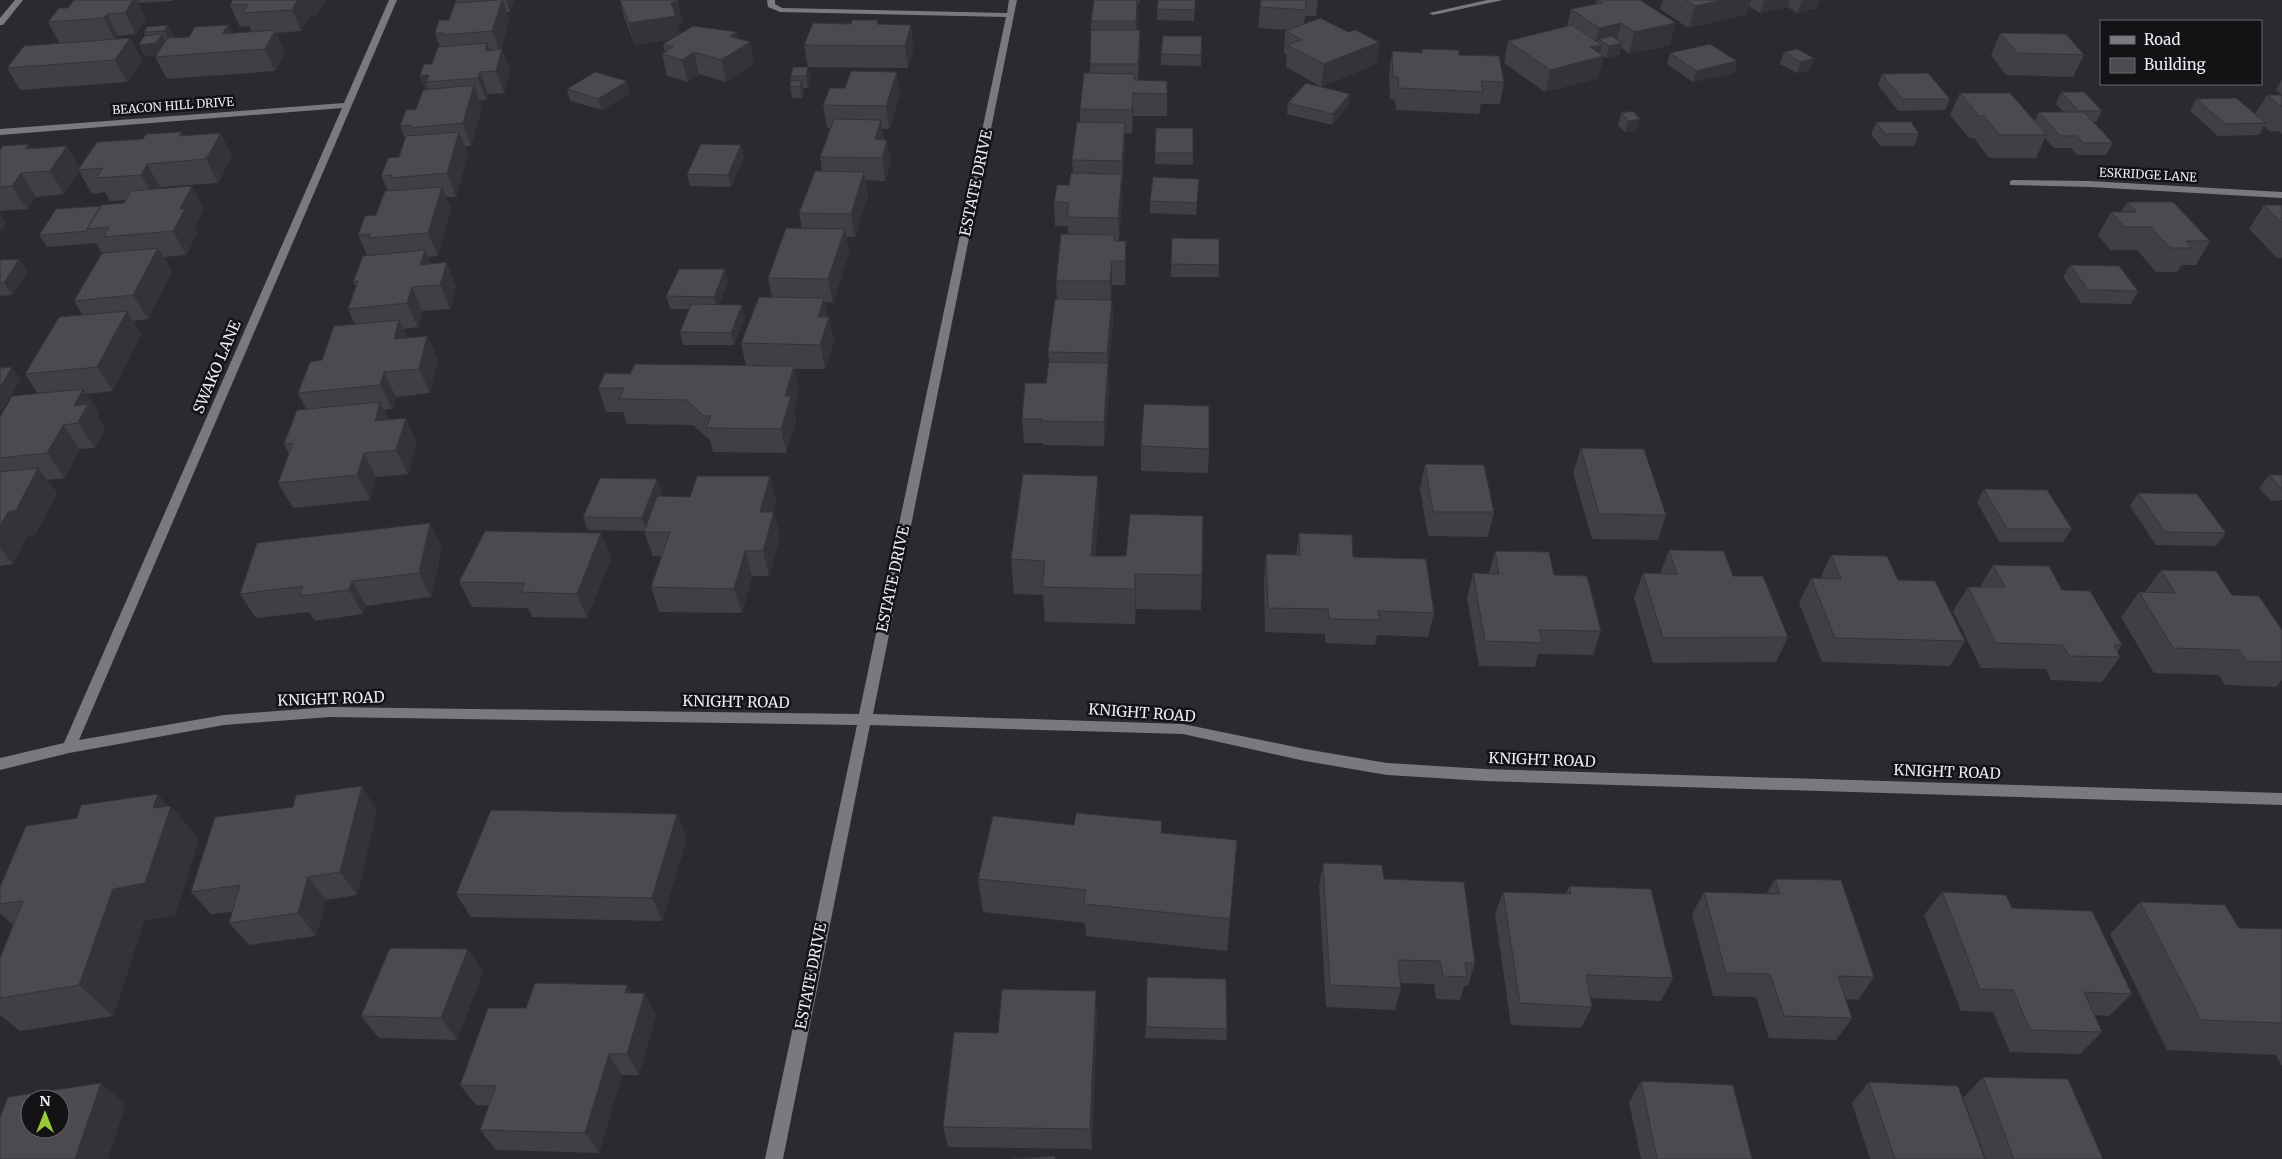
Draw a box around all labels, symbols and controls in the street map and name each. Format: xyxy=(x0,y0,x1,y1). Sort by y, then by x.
legend xyxy=(2100,20,2262,85)
text: Road xyxy=(2144,30,2180,49)
text: Building xyxy=(2144,55,2206,74)
street label: BEACON HILL DRIVE xyxy=(112,94,235,117)
street label: ESTATE DRIVE xyxy=(955,128,996,238)
street label: ESKRIDGE LANE xyxy=(2099,164,2198,185)
street label: SWAKO LANE xyxy=(188,317,245,416)
street label: ESTATE DRIVE xyxy=(872,524,913,634)
street label: KNIGHT ROAD xyxy=(277,687,385,710)
street label: KNIGHT ROAD xyxy=(682,691,790,712)
street label: KNIGHT ROAD xyxy=(1088,699,1196,726)
street label: KNIGHT ROAD xyxy=(1488,748,1596,771)
street label: KNIGHT ROAD xyxy=(1893,760,2001,783)
street label: ESTATE DRIVE xyxy=(791,921,830,1031)
north arrow xyxy=(20,1089,70,1139)
text: N xyxy=(39,1092,51,1110)

